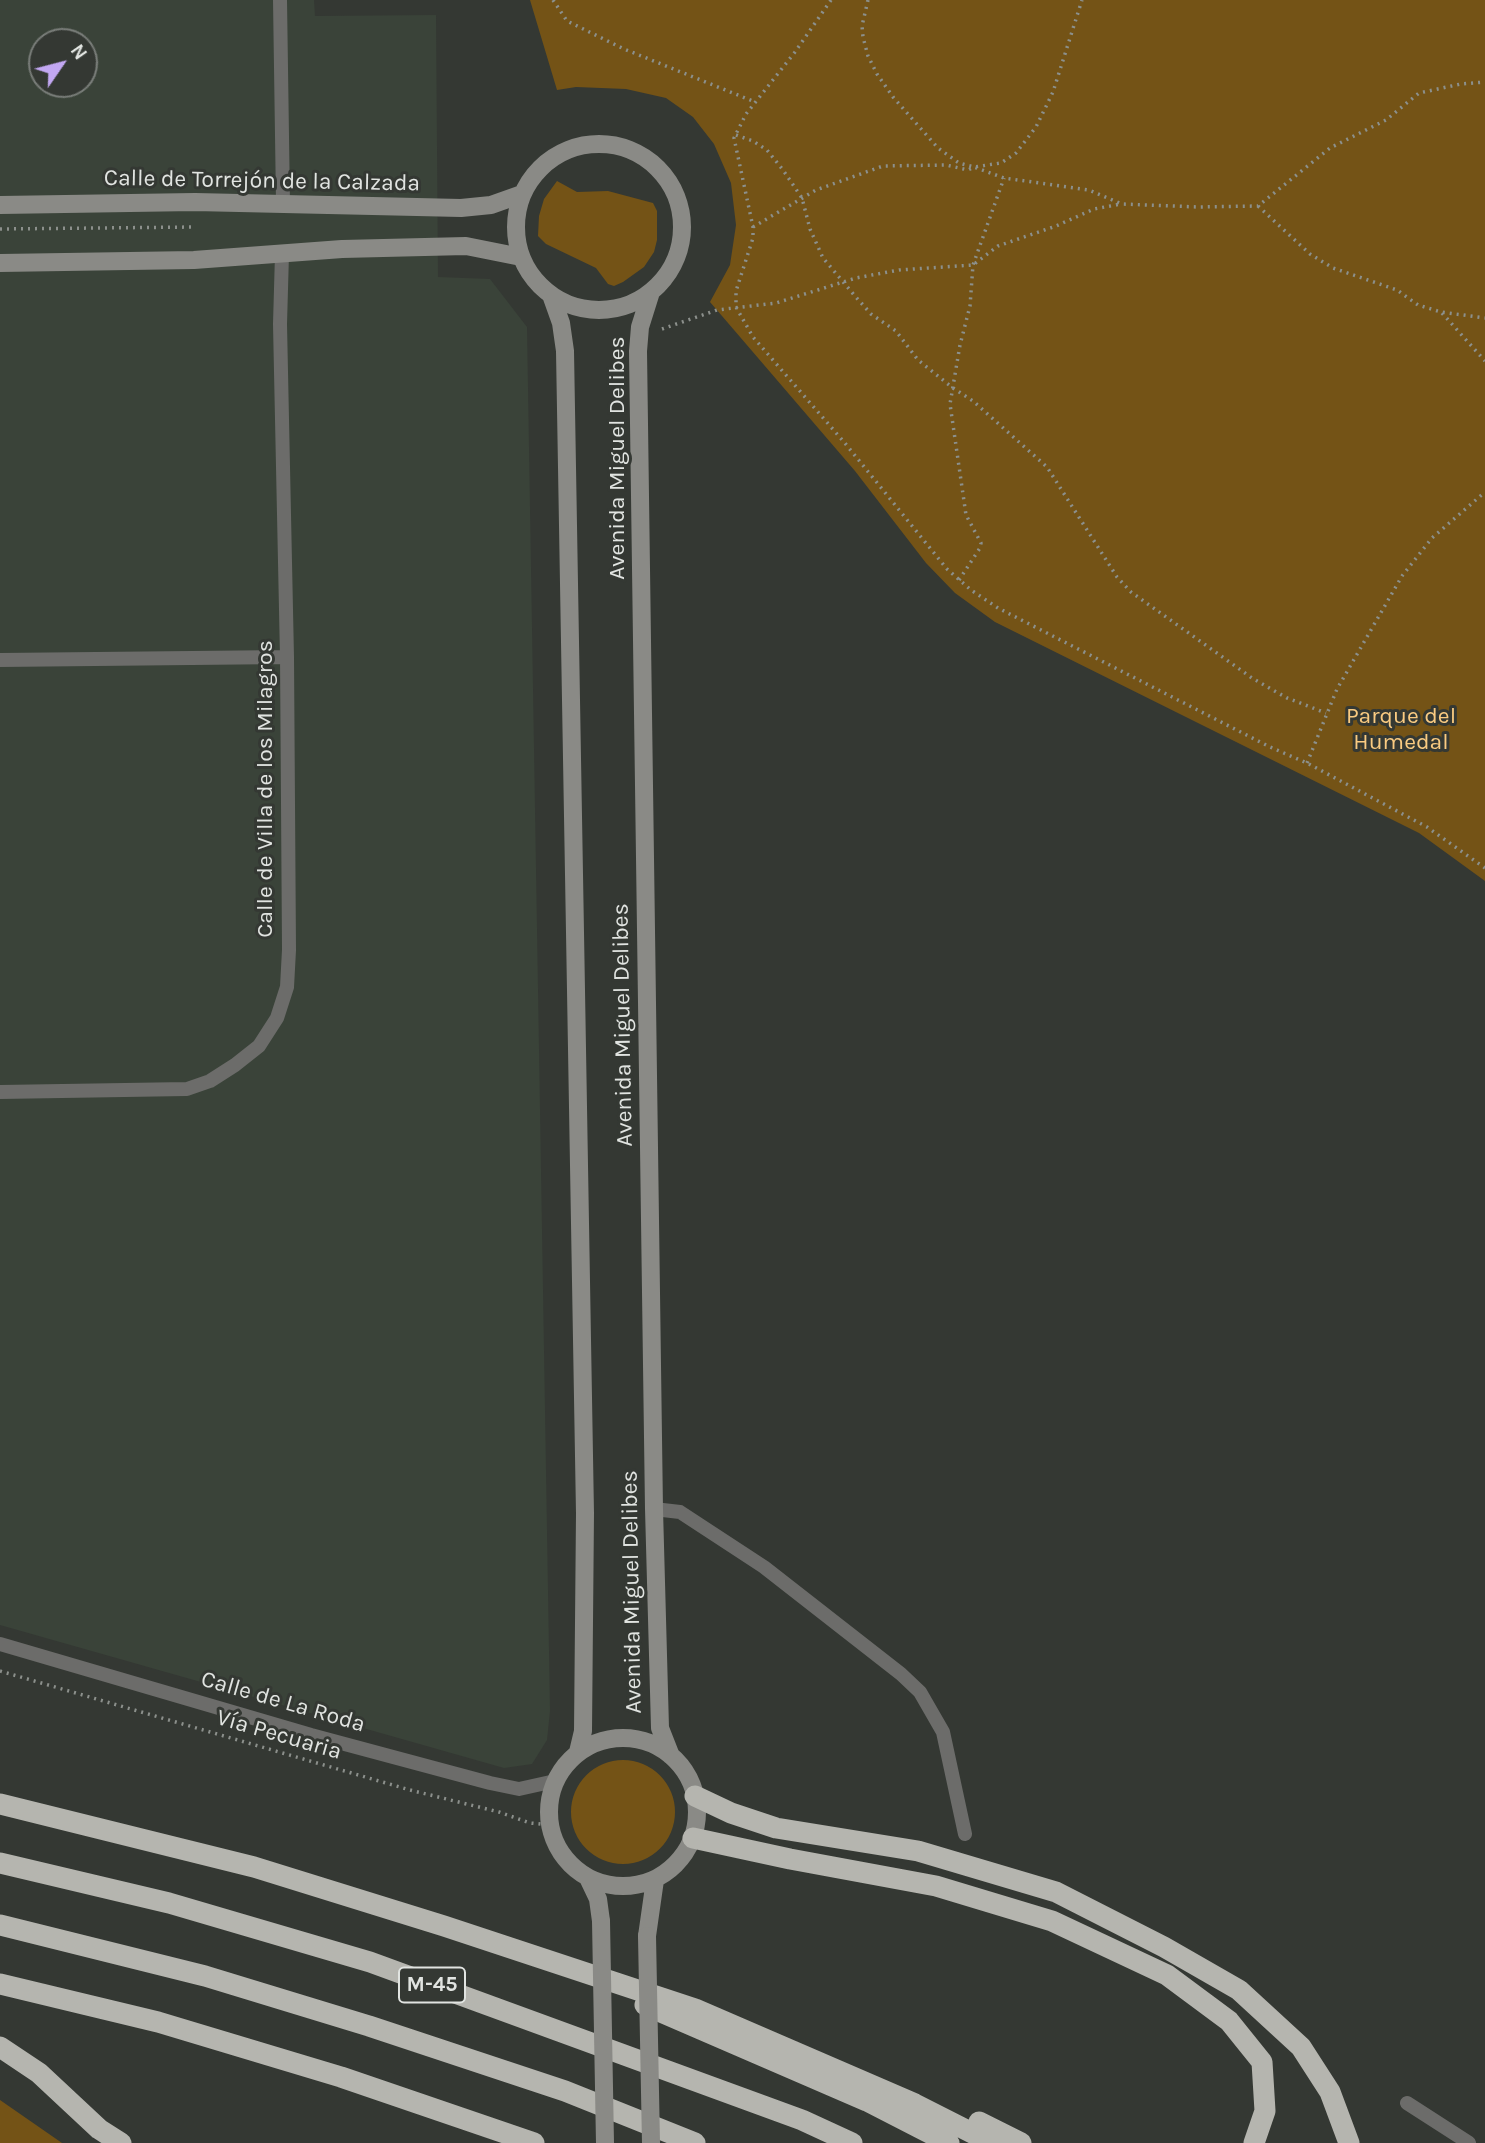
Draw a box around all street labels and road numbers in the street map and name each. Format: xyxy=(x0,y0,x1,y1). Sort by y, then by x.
street label: Calle de Torrejón de la Calzada xyxy=(104,164,420,198)
street label: Avenida Miguel Delibes xyxy=(603,336,631,580)
street label: Calle de Villa de los Milagros xyxy=(251,640,279,938)
street label: Avenida Miguel Delibes xyxy=(607,903,639,1147)
street label: Avenida Miguel Delibes xyxy=(616,1470,648,1714)
street label: Calle de La Roda xyxy=(198,1665,368,1739)
street label: Vía Pecuaria xyxy=(213,1704,345,1766)
road number: M-45 xyxy=(399,1968,465,2002)

